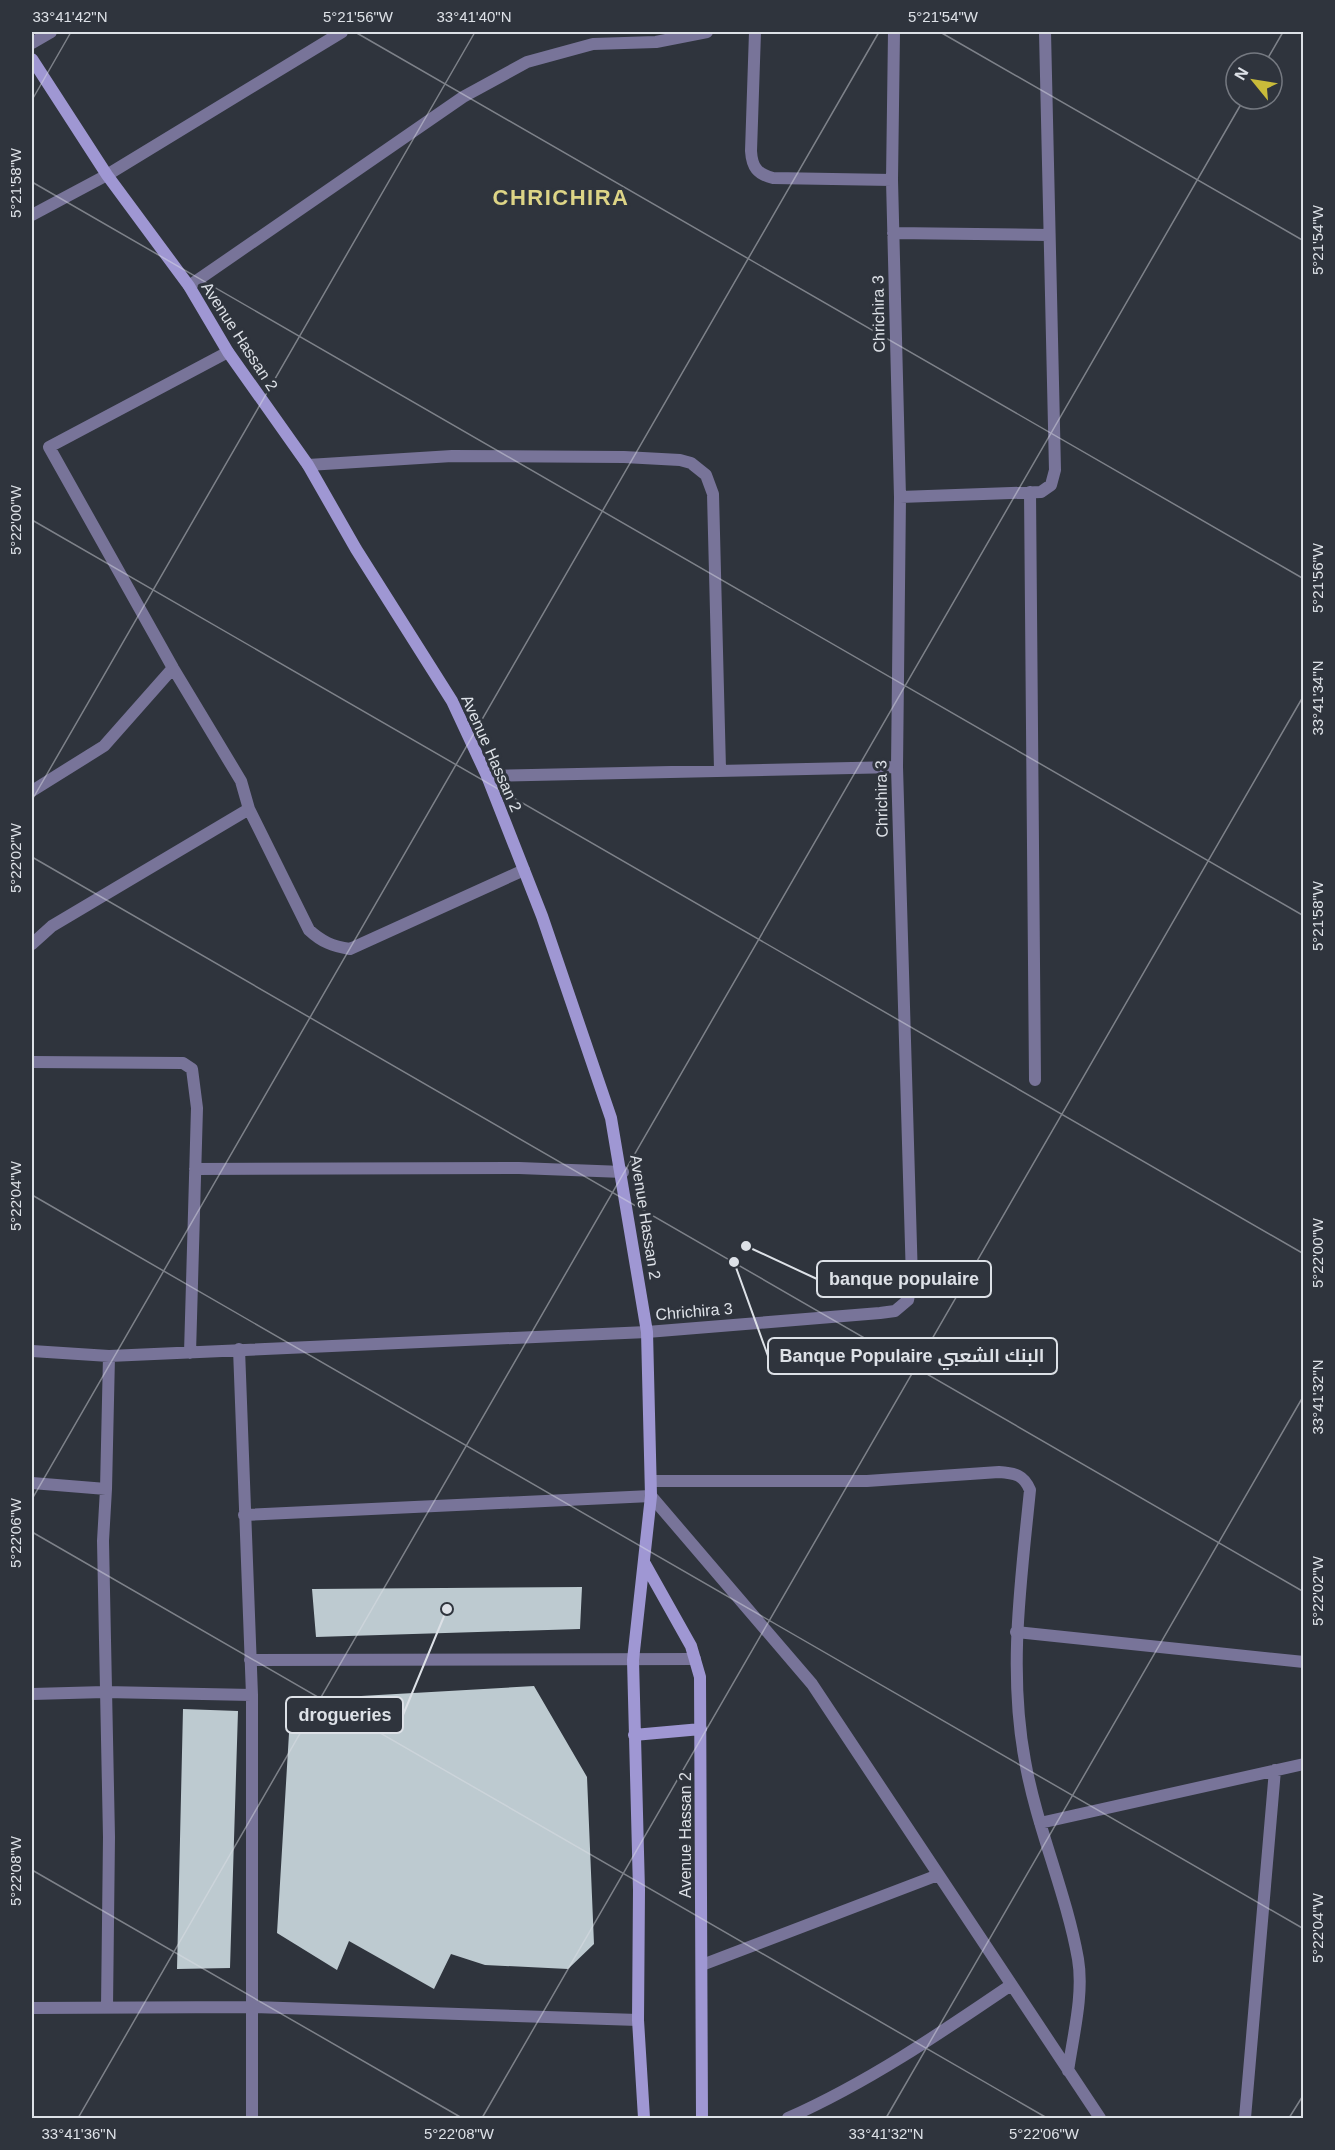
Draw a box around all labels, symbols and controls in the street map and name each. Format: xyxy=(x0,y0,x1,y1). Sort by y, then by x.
text: 33°41'42"N xyxy=(32,8,108,25)
text: 5°21'56"W xyxy=(323,8,394,25)
text: 33°41'40"N xyxy=(436,8,512,25)
text: 5°21'54"W xyxy=(908,8,979,25)
north arrow xyxy=(1224,51,1284,111)
text: N xyxy=(1231,64,1252,83)
text: 5°21'58"W xyxy=(7,147,24,218)
district label: CHRICHIRA xyxy=(493,185,629,210)
text: 5°21'54"W xyxy=(1309,204,1326,275)
street label: Chrichira 3 xyxy=(869,275,888,353)
street label: Avenue Hassan 2 xyxy=(198,279,281,394)
text: 5°22'00"W xyxy=(7,484,24,555)
text: 5°21'56"W xyxy=(1309,542,1326,613)
text: 33°41'34"N xyxy=(1309,660,1326,736)
street label: Avenue Hassan 2 xyxy=(458,692,525,814)
street label: Chrichira 3 xyxy=(872,760,891,838)
text: 5°22'02"W xyxy=(7,822,24,893)
text: 5°21'58"W xyxy=(1309,880,1326,951)
street label: Avenue Hassan 2 xyxy=(627,1154,664,1281)
text: 5°22'04"W xyxy=(7,1160,24,1231)
text: 5°22'00"W xyxy=(1309,1217,1326,1288)
callout: banque populaire xyxy=(817,1261,991,1297)
text: banque populaire xyxy=(829,1269,979,1289)
street label: Chrichira 3 xyxy=(655,1300,733,1323)
callout: Banque Populaire البنك الشعبي xyxy=(768,1338,1057,1374)
text: Banque Populaire البنك الشعبي xyxy=(780,1346,1044,1371)
text: 33°41'32"N xyxy=(1309,1359,1326,1435)
text: 5°22'06"W xyxy=(7,1497,24,1568)
text: 5°22'02"W xyxy=(1309,1555,1326,1626)
callout: drogueries xyxy=(286,1697,403,1733)
text: drogueries xyxy=(298,1705,392,1725)
street label: Avenue Hassan 2 xyxy=(677,1772,694,1898)
text: 5°22'08"W xyxy=(7,1835,24,1906)
text: 5°22'04"W xyxy=(1309,1892,1326,1963)
text: 33°41'36"N xyxy=(41,2125,117,2142)
text: 5°22'08"W xyxy=(424,2125,495,2142)
text: 33°41'32"N xyxy=(848,2125,924,2142)
text: 5°22'06"W xyxy=(1009,2125,1080,2142)

